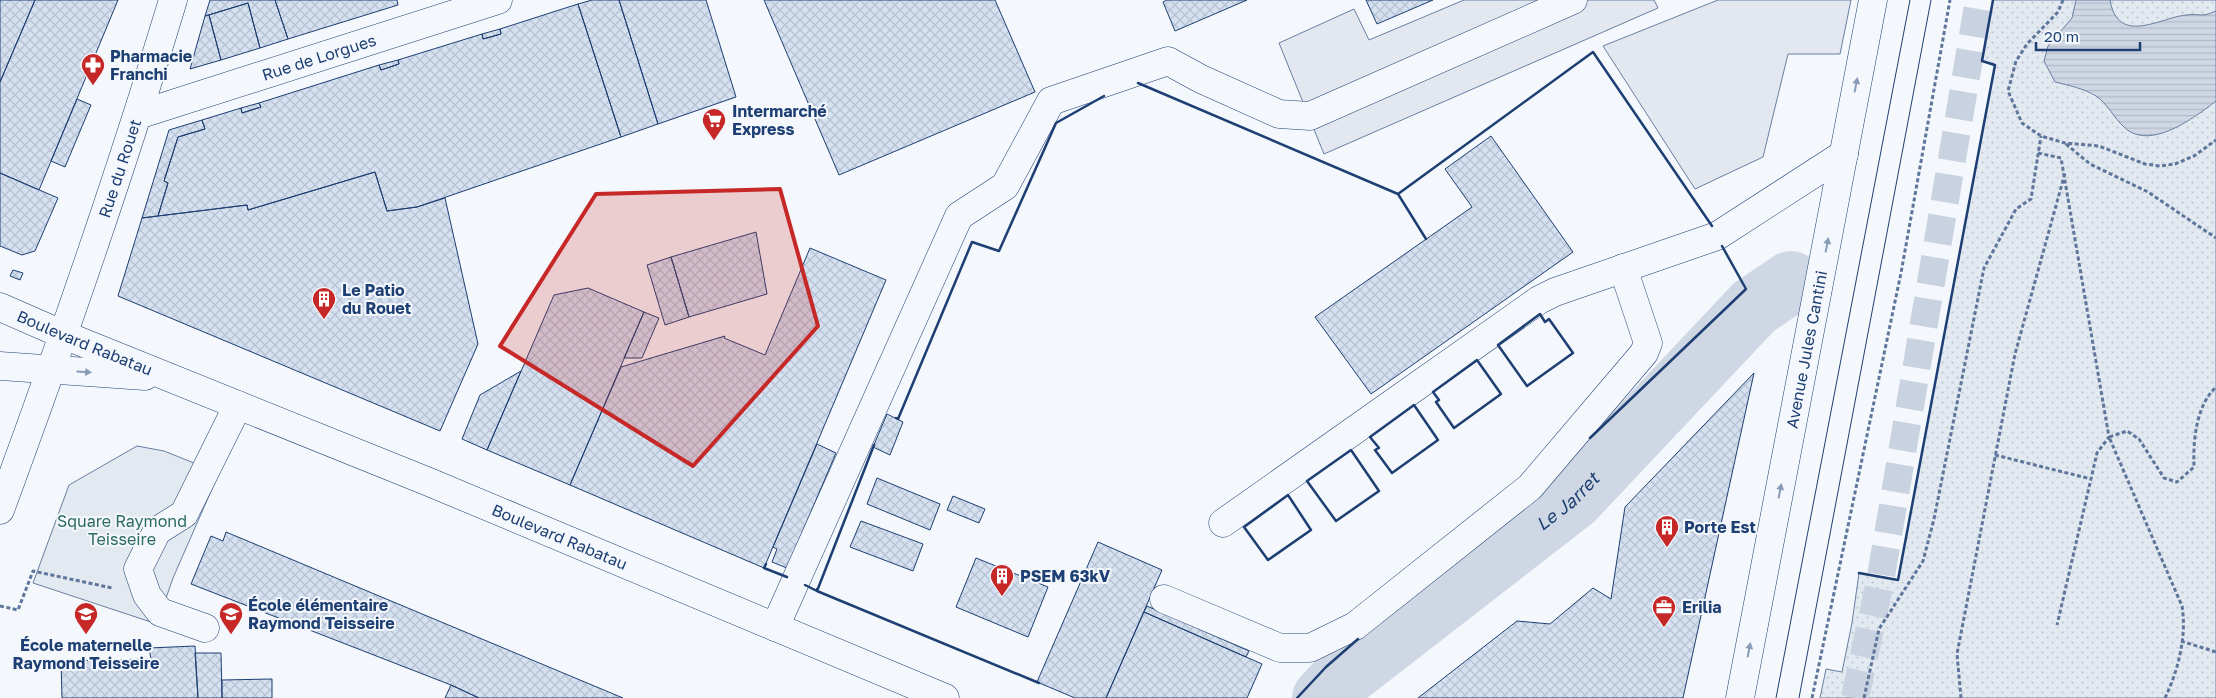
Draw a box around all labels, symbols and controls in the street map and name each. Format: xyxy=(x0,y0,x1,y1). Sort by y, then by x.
scale bar xyxy=(2036,20,2140,52)
text: 20 m xyxy=(2044,27,2079,45)
street label: Rue de Lorgues xyxy=(259,30,379,85)
place label: Pharmacie Franchi xyxy=(110,46,192,84)
pharmacy icon: Pharmacie Franchi xyxy=(80,52,106,86)
one-way arrow xyxy=(1853,77,1861,93)
place label: Intermarché Express xyxy=(732,101,827,139)
supermarket icon: Intermarché Express xyxy=(701,107,727,141)
street label: Rue du Rouet xyxy=(94,116,145,220)
one-way arrow xyxy=(1823,237,1831,253)
street label: Avenue Jules Cantini xyxy=(1782,269,1831,430)
place label: Le Patio du Rouet xyxy=(342,280,411,318)
building icon: Le Patio du Rouet xyxy=(311,286,337,320)
street label: Boulevard Rabatau xyxy=(14,306,156,380)
one-way arrow xyxy=(76,368,92,376)
water label: Le Jarret xyxy=(1531,466,1605,535)
one-way arrow xyxy=(1776,482,1784,498)
street label: Boulevard Rabatau xyxy=(489,499,630,574)
park label: Square Raymond Teisseire xyxy=(57,511,187,549)
building icon: Porte Est xyxy=(1654,514,1680,548)
place label: Porte Est xyxy=(1684,517,1756,537)
building icon: PSEM 63kV xyxy=(989,563,1015,597)
place label: PSEM 63kV xyxy=(1020,566,1111,586)
office icon: Erilia xyxy=(1651,594,1677,628)
place label: École élémentaire Raymond Teisseire xyxy=(248,595,395,633)
place label: Erilia xyxy=(1682,597,1722,617)
school or university icon: École maternelle Raymond Teisseire xyxy=(73,601,99,635)
school or university icon: École élémentaire Raymond Teisseire xyxy=(218,601,244,635)
place label: École maternelle Raymond Teisseire xyxy=(13,635,159,673)
one-way arrow xyxy=(1745,643,1753,658)

